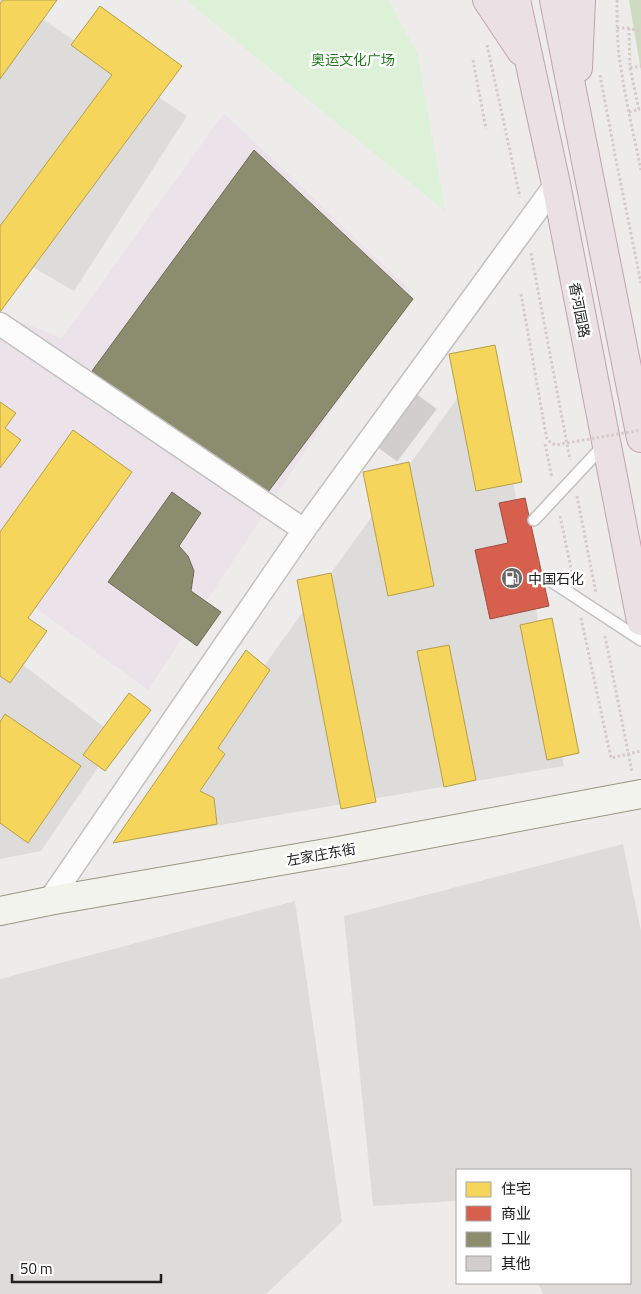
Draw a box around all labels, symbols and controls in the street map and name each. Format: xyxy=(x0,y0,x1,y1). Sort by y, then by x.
park label: 奥运文化广场 xyxy=(311,49,395,70)
street label: 香河园路 xyxy=(564,281,596,339)
fuel station icon: 中国石化 xyxy=(500,566,524,590)
place label: 中国石化 xyxy=(528,568,584,589)
street label: 左家庄东街 xyxy=(285,838,357,870)
legend xyxy=(456,1169,631,1284)
text: 住宅 xyxy=(501,1177,531,1200)
text: 商业 xyxy=(501,1202,531,1225)
text: 工业 xyxy=(501,1227,531,1250)
scale bar xyxy=(12,1252,161,1284)
text: 其他 xyxy=(501,1252,531,1275)
text: 50 m xyxy=(20,1257,53,1280)

